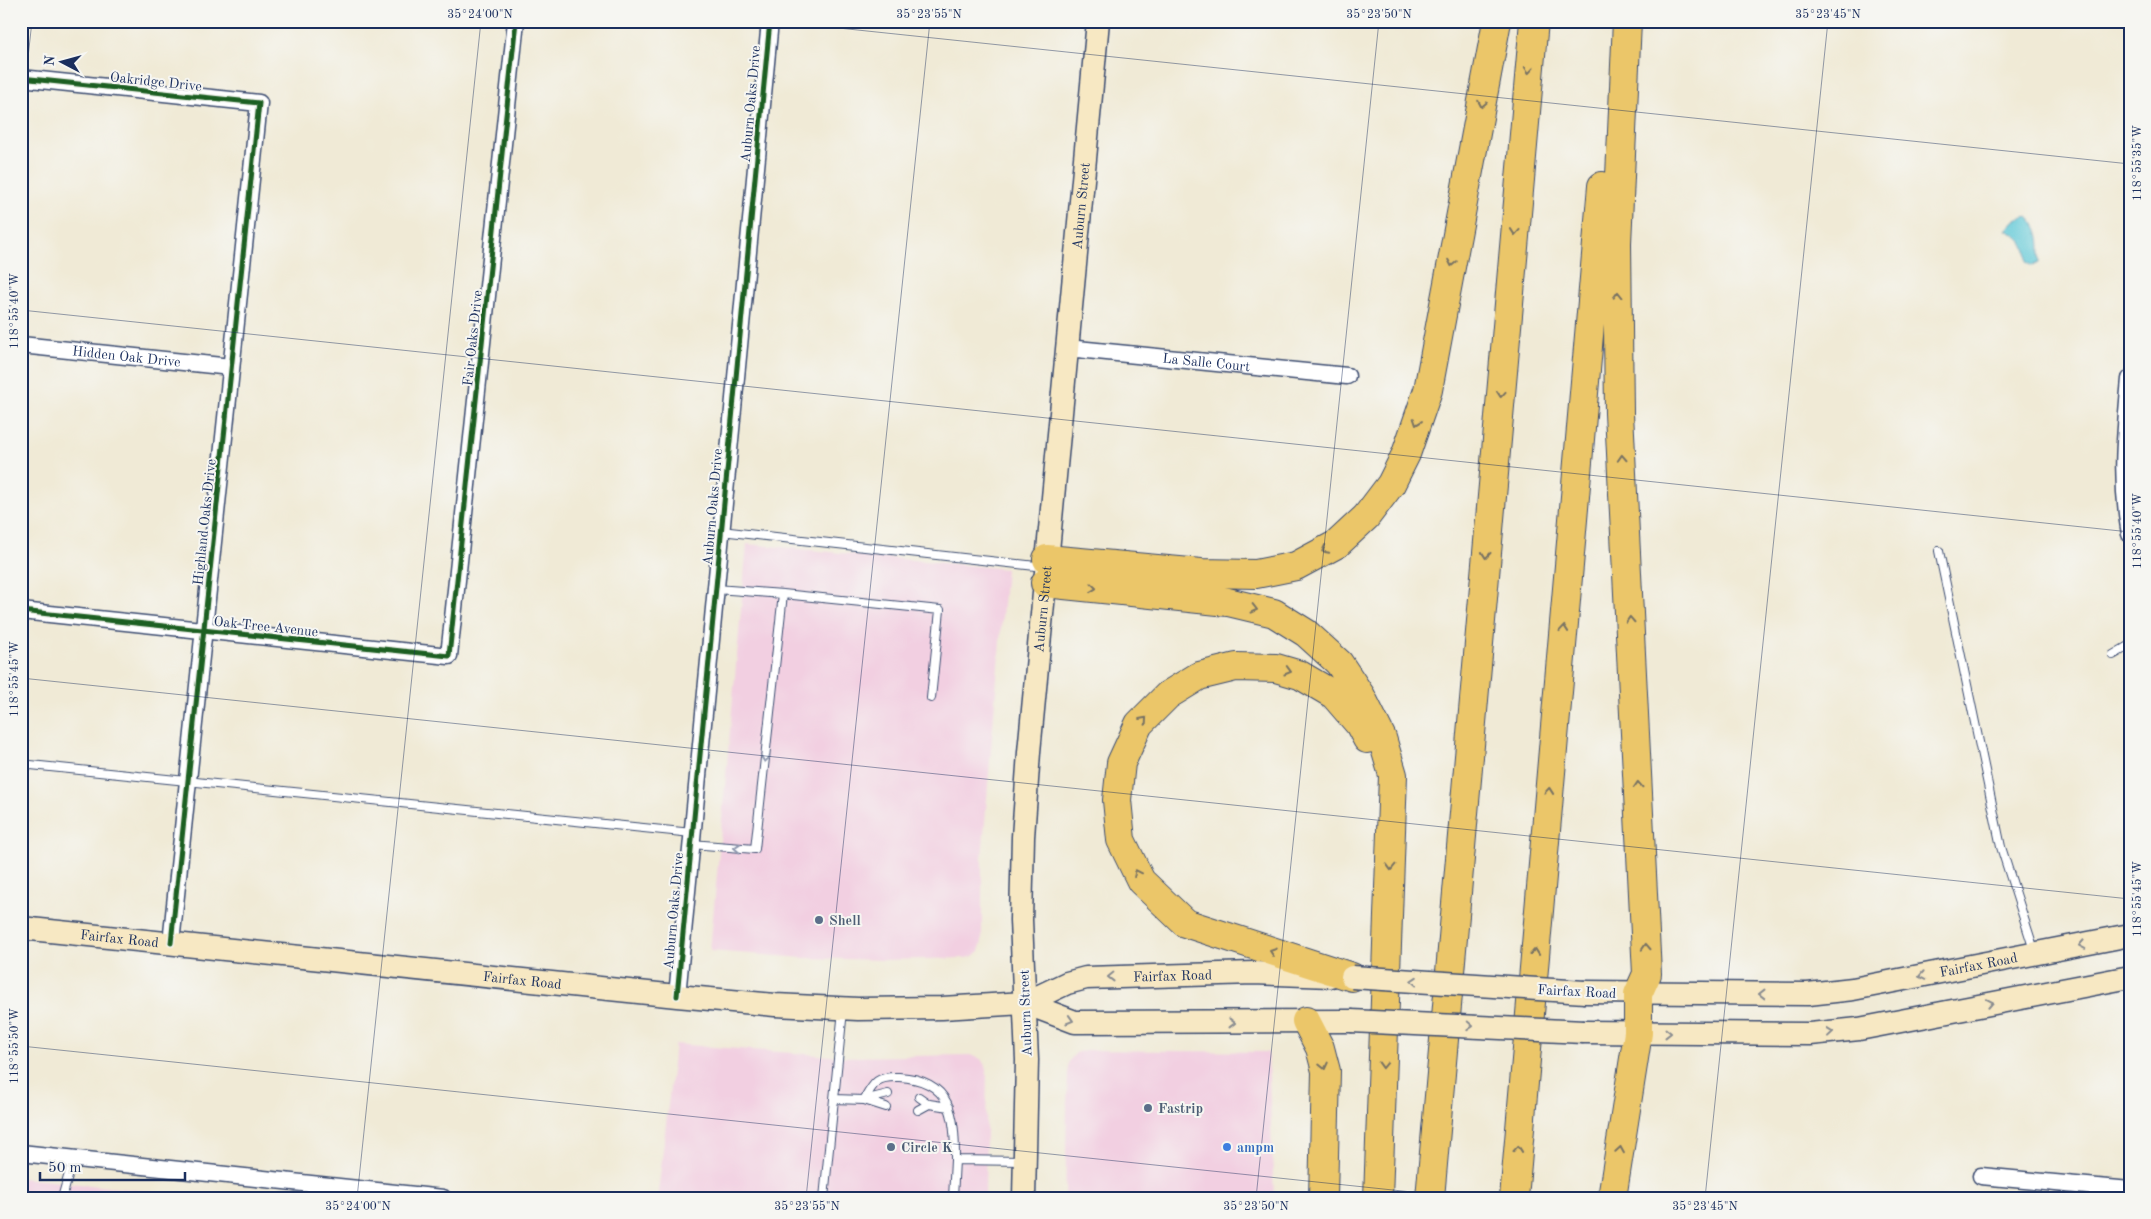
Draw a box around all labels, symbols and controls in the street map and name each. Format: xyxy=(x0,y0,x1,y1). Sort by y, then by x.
text: 35°24'00"N xyxy=(447,8,513,21)
text: 35°23'55"N xyxy=(896,8,962,21)
text: 35°23'50"N xyxy=(1346,8,1412,21)
text: 35°23'45"N xyxy=(1795,8,1861,21)
north arrow xyxy=(38,38,88,88)
street label: Auburn Oaks Drive xyxy=(739,45,763,163)
text: N xyxy=(43,54,58,67)
one-way arrow xyxy=(1524,66,1535,74)
street label: Oakridge Drive xyxy=(109,70,203,94)
one-way arrow xyxy=(1477,99,1487,108)
text: 118°55'35"W xyxy=(2131,125,2144,201)
street label: Auburn Street xyxy=(1070,162,1093,250)
one-way arrow xyxy=(1510,228,1521,236)
one-way arrow xyxy=(1447,259,1457,268)
text: 118°55'40"W xyxy=(8,273,21,349)
street label: Fair Oaks Drive xyxy=(461,289,485,387)
one-way arrow xyxy=(1613,291,1623,298)
street label: Hidden Oak Drive xyxy=(71,344,181,370)
street label: La Salle Court xyxy=(1162,352,1251,374)
one-way arrow xyxy=(1496,390,1507,398)
one-way arrow xyxy=(1413,417,1423,425)
street label: Auburn Oaks Drive xyxy=(701,448,725,566)
one-way arrow xyxy=(1616,453,1627,461)
street label: Highland Oaks Drive xyxy=(191,458,219,586)
text: 118°55'40"W xyxy=(2131,493,2144,569)
one-way arrow xyxy=(1321,544,1330,554)
one-way arrow xyxy=(1481,552,1492,560)
street label: Auburn Street xyxy=(1032,565,1055,653)
one-way arrow xyxy=(1090,582,1098,593)
one-way arrow xyxy=(1250,603,1259,614)
street label: Oak Tree Avenue xyxy=(213,615,319,639)
one-way arrow xyxy=(1624,616,1635,624)
one-way arrow xyxy=(1558,624,1569,632)
text: 118°55'45"W xyxy=(8,641,21,717)
one-way arrow xyxy=(1284,666,1292,676)
one-way arrow xyxy=(1138,717,1147,726)
one-way arrow xyxy=(760,755,771,763)
one-way arrow xyxy=(1632,781,1643,789)
one-way arrow xyxy=(1544,786,1555,794)
one-way arrow xyxy=(732,843,740,854)
street label: Auburn Oaks Drive xyxy=(662,852,686,970)
text: 118°55'45"W xyxy=(2131,861,2144,937)
one-way arrow xyxy=(1385,864,1396,872)
one-way arrow xyxy=(1133,869,1143,878)
marker: Shell xyxy=(813,914,825,926)
place label: Shell xyxy=(829,914,861,928)
street label: Fairfax Road xyxy=(79,928,159,950)
one-way arrow xyxy=(2078,939,2086,950)
one-way arrow xyxy=(1640,943,1651,951)
one-way arrow xyxy=(1269,947,1277,957)
one-way arrow xyxy=(1530,948,1541,956)
street label: Fairfax Road xyxy=(1938,951,2019,980)
street label: Fairfax Road xyxy=(1133,968,1212,985)
street label: Auburn Street xyxy=(1017,969,1035,1057)
street label: Fairfax Road xyxy=(482,970,562,992)
one-way arrow xyxy=(1918,970,1927,981)
one-way arrow xyxy=(1107,972,1115,983)
one-way arrow xyxy=(1410,976,1418,987)
street label: Fairfax Road xyxy=(1537,983,1617,1001)
one-way arrow xyxy=(1757,989,1765,999)
one-way arrow xyxy=(1986,999,1995,1009)
text: 118°55'50"W xyxy=(8,1008,21,1084)
one-way arrow xyxy=(1066,1014,1074,1025)
one-way arrow xyxy=(1228,1018,1236,1028)
one-way arrow xyxy=(1466,1021,1474,1032)
one-way arrow xyxy=(1827,1027,1835,1038)
one-way arrow xyxy=(1664,1028,1672,1038)
one-way arrow xyxy=(1318,1061,1329,1070)
one-way arrow xyxy=(1377,1061,1388,1069)
marker: Fastrip xyxy=(1142,1102,1154,1114)
place label: Fastrip xyxy=(1158,1102,1203,1116)
marker: Circle K xyxy=(885,1141,897,1153)
place label: Circle K xyxy=(901,1141,953,1155)
marker: ampm xyxy=(1221,1141,1233,1153)
place label: ampm xyxy=(1237,1141,1274,1155)
one-way arrow xyxy=(1512,1145,1523,1153)
one-way arrow xyxy=(1614,1145,1624,1154)
scale bar xyxy=(40,1149,185,1181)
text: 50 m xyxy=(48,1161,82,1176)
text: 35°24'00"N xyxy=(325,1200,391,1213)
text: 35°23'55"N xyxy=(774,1200,840,1213)
text: 35°23'50"N xyxy=(1223,1200,1289,1213)
text: 35°23'45"N xyxy=(1672,1200,1738,1213)

